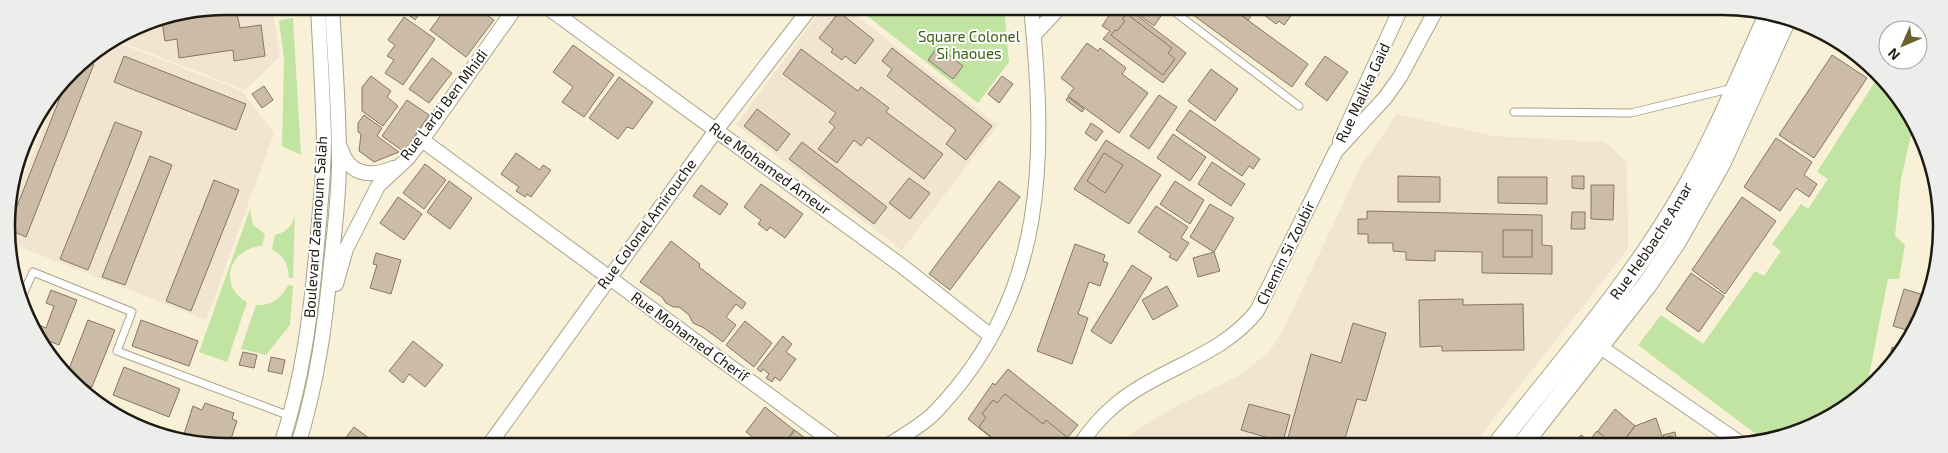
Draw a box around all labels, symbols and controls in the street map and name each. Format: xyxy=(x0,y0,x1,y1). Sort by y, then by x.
north arrow xyxy=(1878,20,1928,70)
park label: Square Colonel Si haoues xyxy=(918,27,1021,62)
street label: Rue Malika Gaid xyxy=(1331,40,1393,145)
street label: Rue Larbi Ben Mhidi xyxy=(396,45,491,163)
text: N xyxy=(1884,45,1903,64)
street label: Rue Mohamed Ameur xyxy=(706,118,835,218)
street label: Boulevard Zaamoum Salah xyxy=(300,135,330,319)
street label: Rue Colonel Amirouche xyxy=(593,155,699,292)
street label: Rue Hebbache Amar xyxy=(1605,179,1696,303)
street label: Chemin Si Zoubir xyxy=(1252,198,1318,308)
street label: Rue Mohamed Cherif xyxy=(628,287,753,385)

